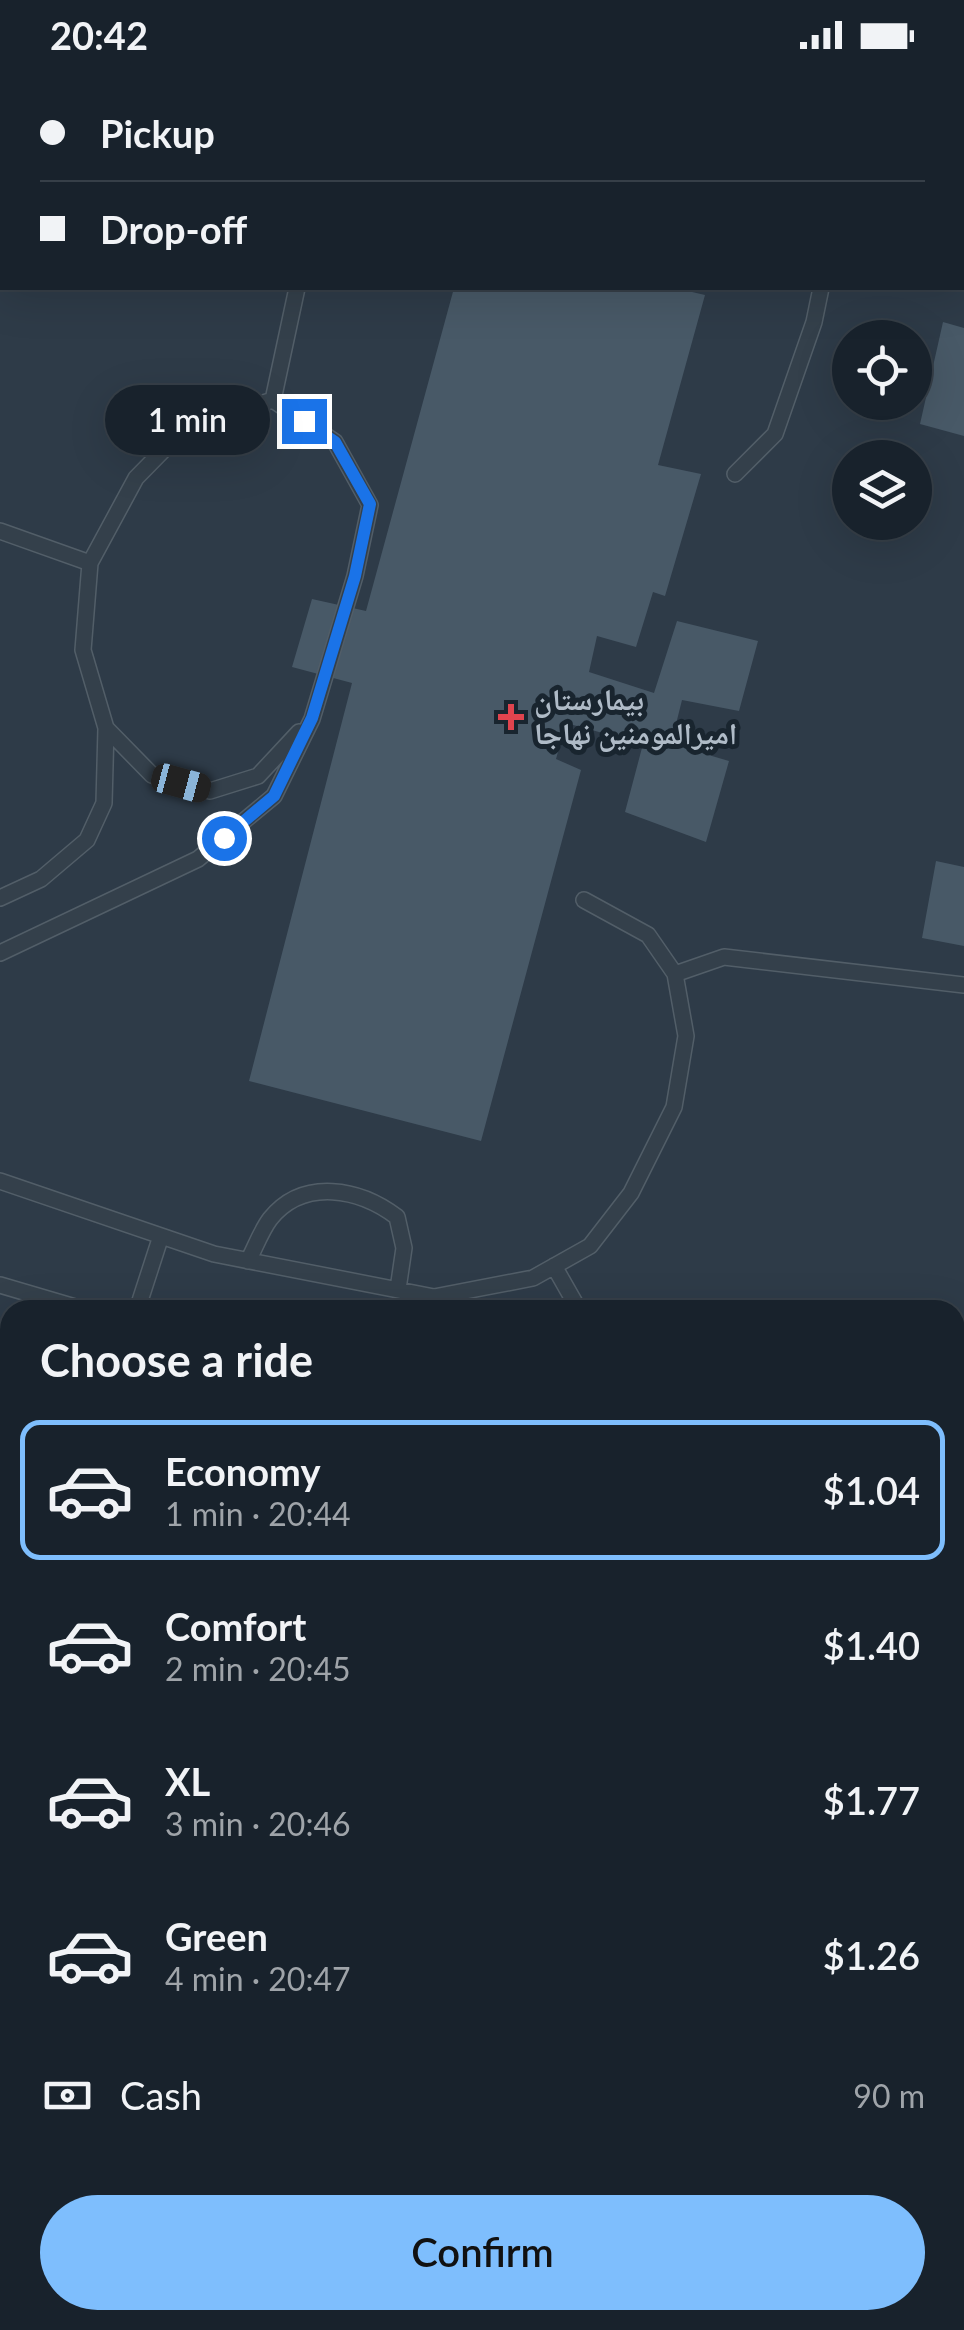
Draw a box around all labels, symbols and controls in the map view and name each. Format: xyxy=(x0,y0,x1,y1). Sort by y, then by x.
text: 20:42 xyxy=(50,12,148,58)
text: Pickup xyxy=(100,110,215,156)
text: Drop-off xyxy=(100,206,247,252)
map controls xyxy=(832,320,932,540)
button: locate xyxy=(832,320,932,420)
callout: 1 min xyxy=(104,386,269,456)
route end xyxy=(282,399,327,444)
text: 1 min xyxy=(148,400,227,439)
button: layers xyxy=(832,440,932,540)
place label: بیمارستان امیرالمومنین نهاجا xyxy=(534,680,737,752)
marker: بیمارستان امیرالمومنین نهاجا xyxy=(498,704,524,730)
car xyxy=(148,761,214,805)
route start xyxy=(202,816,247,861)
text: Choose a ride xyxy=(40,1333,313,1387)
icon: car xyxy=(45,1445,135,1535)
text: Economy xyxy=(165,1448,320,1494)
text: $1.04 xyxy=(823,1467,920,1513)
text: 1 min · 20:44 xyxy=(165,1494,351,1533)
icon: car xyxy=(45,1600,135,1690)
text: Comfort xyxy=(165,1603,306,1649)
text: $1.40 xyxy=(823,1622,920,1668)
text: 2 min · 20:45 xyxy=(165,1649,351,1688)
icon: car xyxy=(45,1755,135,1845)
text: XL xyxy=(165,1758,210,1804)
text: $1.77 xyxy=(823,1777,920,1823)
text: 3 min · 20:46 xyxy=(165,1804,351,1843)
icon: car xyxy=(45,1910,135,2000)
text: Green xyxy=(165,1913,268,1959)
text: $1.26 xyxy=(823,1932,920,1978)
text: 4 min · 20:47 xyxy=(165,1959,351,1998)
icon: cash xyxy=(40,2068,95,2123)
text: Cash xyxy=(120,2072,202,2118)
text: 90 m xyxy=(853,2076,925,2115)
button: Confirm xyxy=(40,2195,925,2310)

